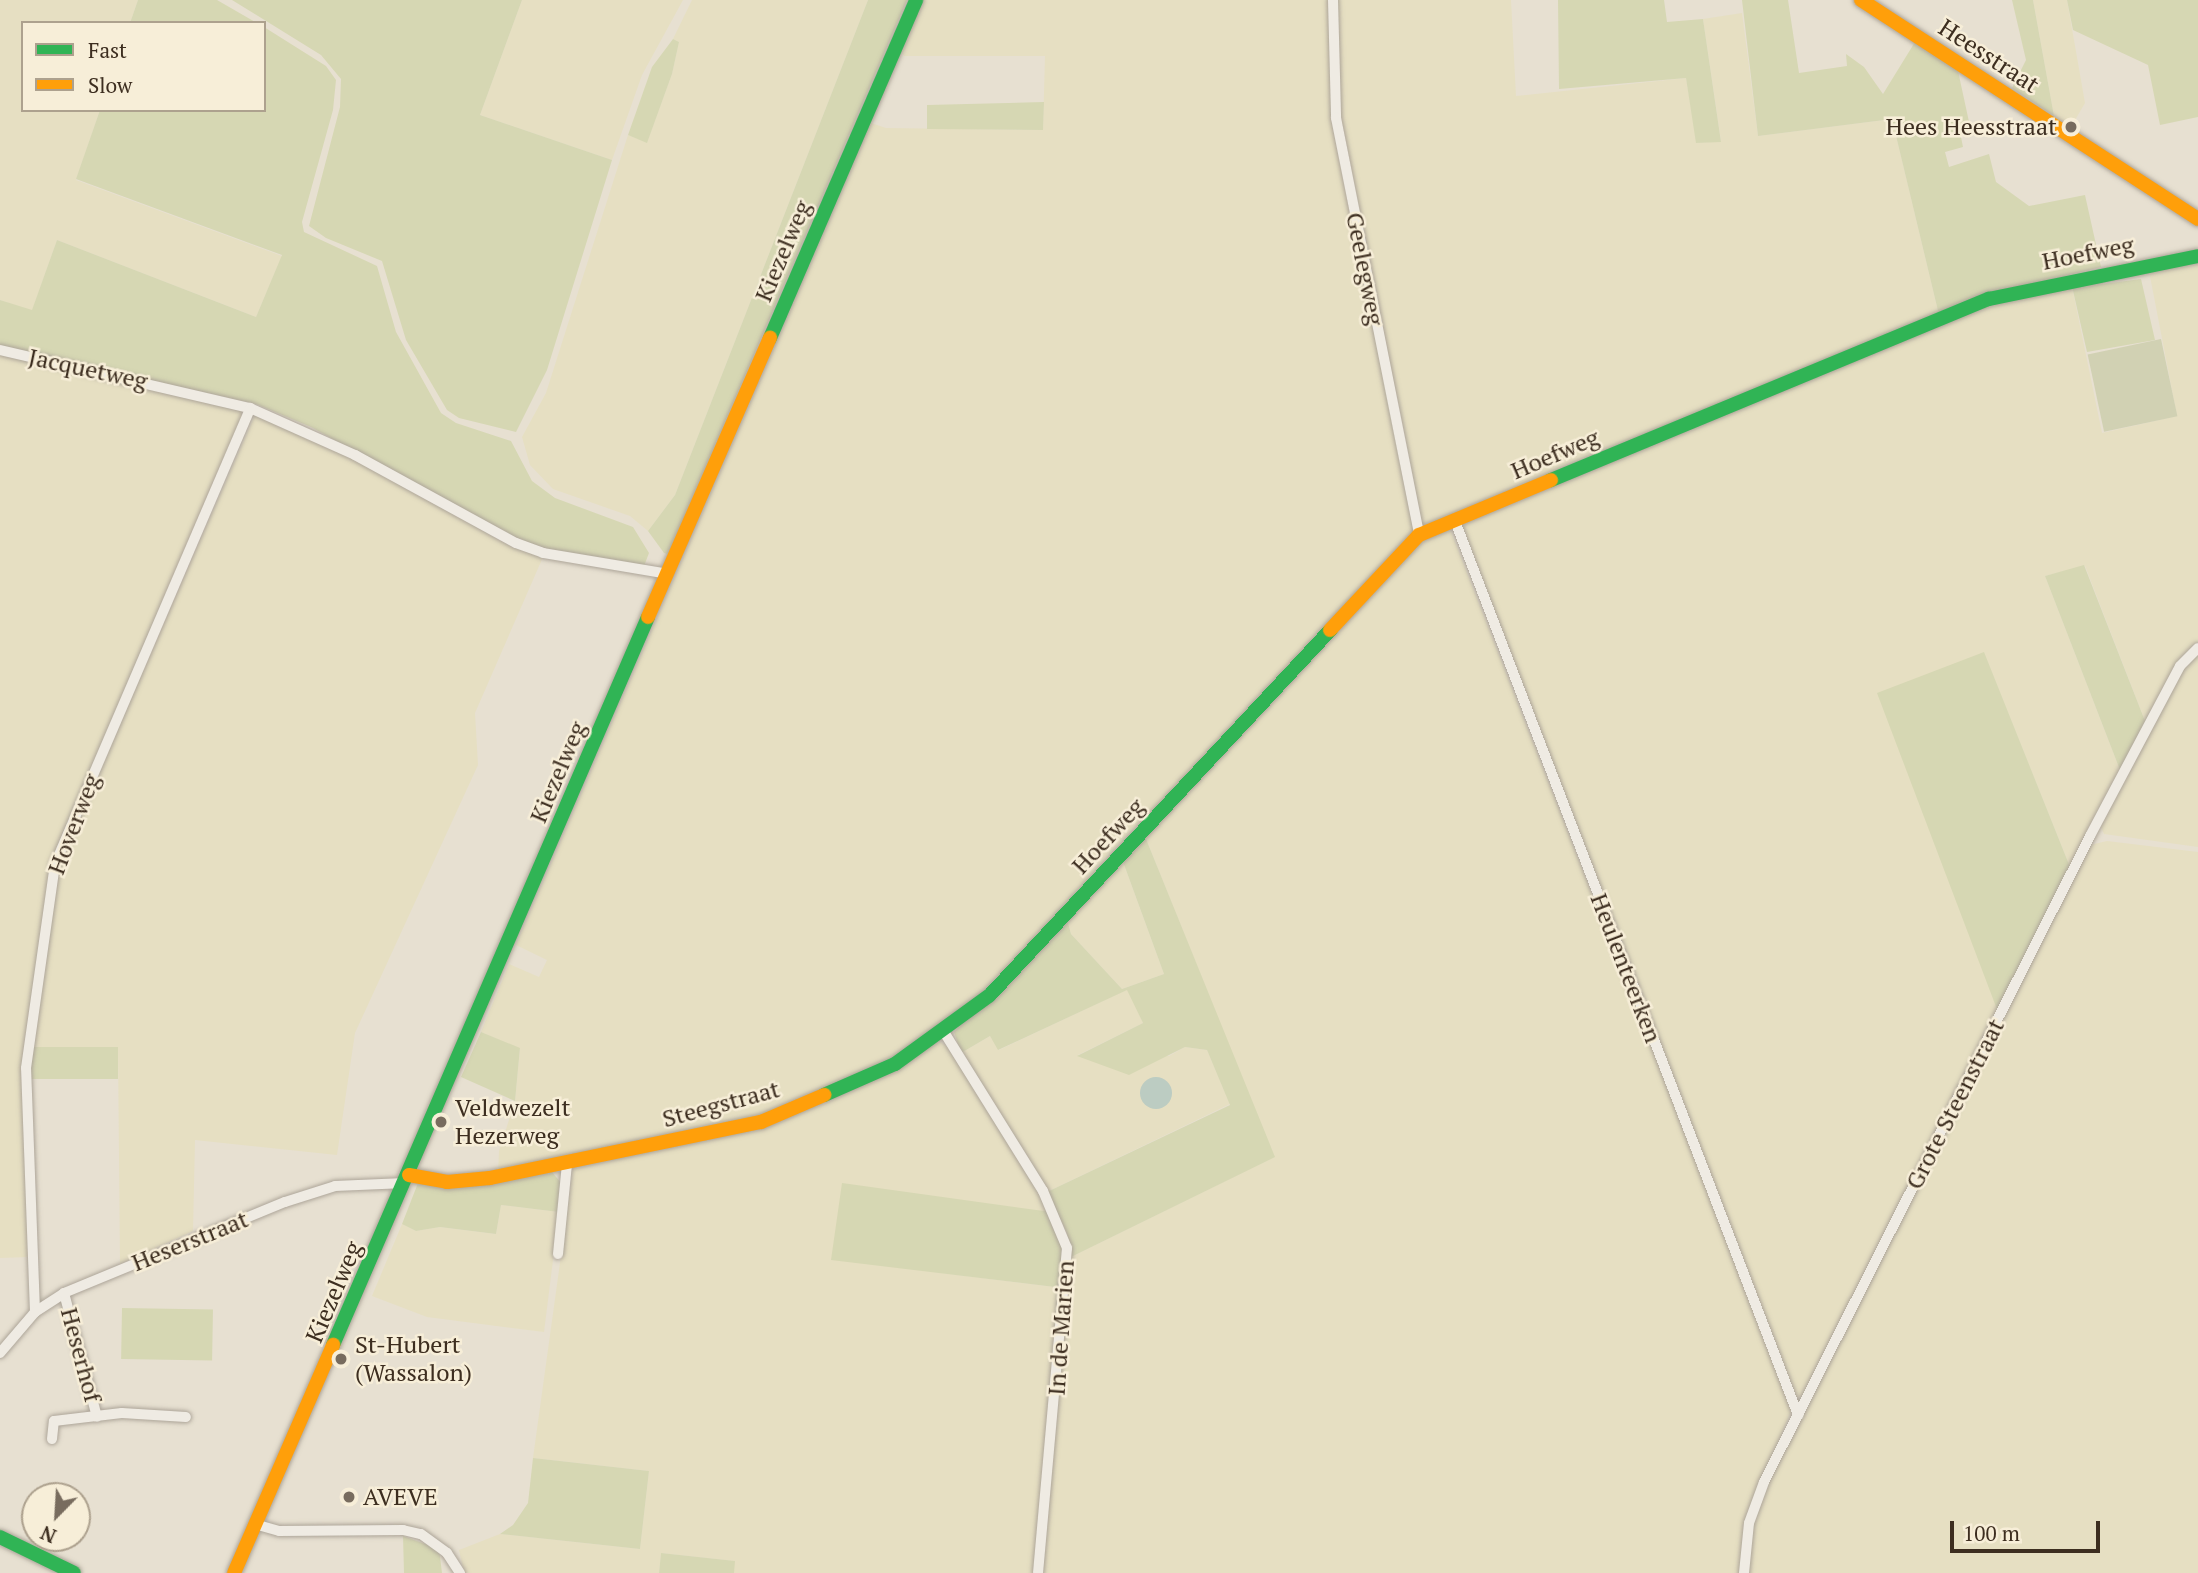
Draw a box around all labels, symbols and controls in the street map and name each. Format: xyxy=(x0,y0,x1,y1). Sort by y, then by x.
street label: Heesstraat xyxy=(1933,13,2045,99)
legend xyxy=(21,21,266,112)
text: Fast xyxy=(88,36,127,64)
text: Slow xyxy=(88,71,132,99)
place label: Hees Heesstraat xyxy=(1885,113,2057,141)
marker: Hees Heesstraat xyxy=(2063,119,2079,135)
street label: Kiezelweg xyxy=(749,196,817,306)
street label: Geelegweg xyxy=(1340,210,1390,328)
street label: Hoefweg xyxy=(2040,230,2136,276)
street label: Jacquetweg xyxy=(26,342,150,396)
street label: Hoefweg xyxy=(1507,423,1603,485)
street label: Kiezelweg xyxy=(524,717,592,827)
street label: Hoverweg xyxy=(42,770,106,878)
street label: Hoefweg xyxy=(1066,792,1150,880)
street label: Heulenteerken xyxy=(1584,889,1668,1047)
street label: Grote Steenstraat xyxy=(1900,1014,2010,1194)
street label: Steegstraat xyxy=(659,1075,783,1133)
place label: Veldwezelt Hezerweg xyxy=(455,1094,570,1150)
marker: Veldwezelt Hezerweg xyxy=(433,1114,449,1130)
street label: Heserstraat xyxy=(128,1205,252,1277)
street label: Kiezelweg xyxy=(300,1237,368,1347)
street label: In de Marien xyxy=(1042,1259,1080,1397)
street label: Heserhof xyxy=(55,1305,107,1405)
place label: St-Hubert (Wassalon) xyxy=(355,1331,472,1387)
marker: St-Hubert (Wassalon) xyxy=(333,1351,349,1367)
north arrow xyxy=(21,1482,91,1552)
place label: AVEVE xyxy=(363,1483,438,1511)
marker: AVEVE xyxy=(341,1489,357,1505)
scale bar xyxy=(1953,1506,2104,1550)
text: 100 m xyxy=(1963,1519,2020,1547)
text: N xyxy=(36,1520,60,1549)

